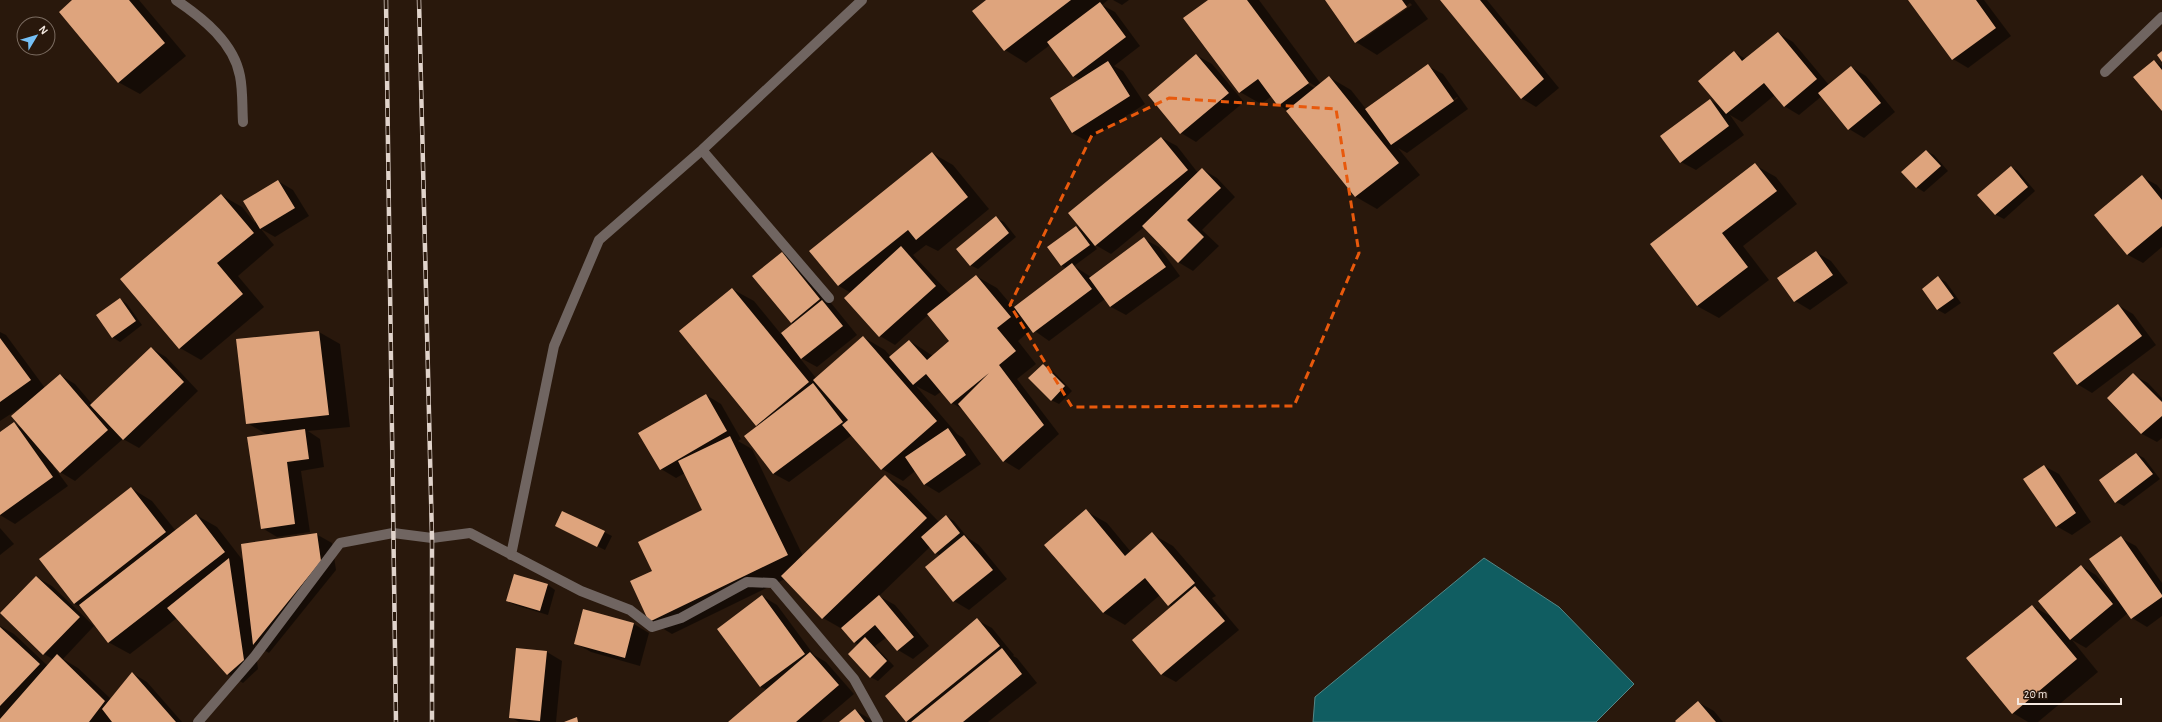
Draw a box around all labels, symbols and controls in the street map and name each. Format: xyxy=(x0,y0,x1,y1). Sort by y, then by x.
north arrow xyxy=(16,16,56,56)
text: N xyxy=(37,24,50,37)
scale bar xyxy=(2018,680,2121,706)
text: 20 m xyxy=(2024,688,2047,700)

